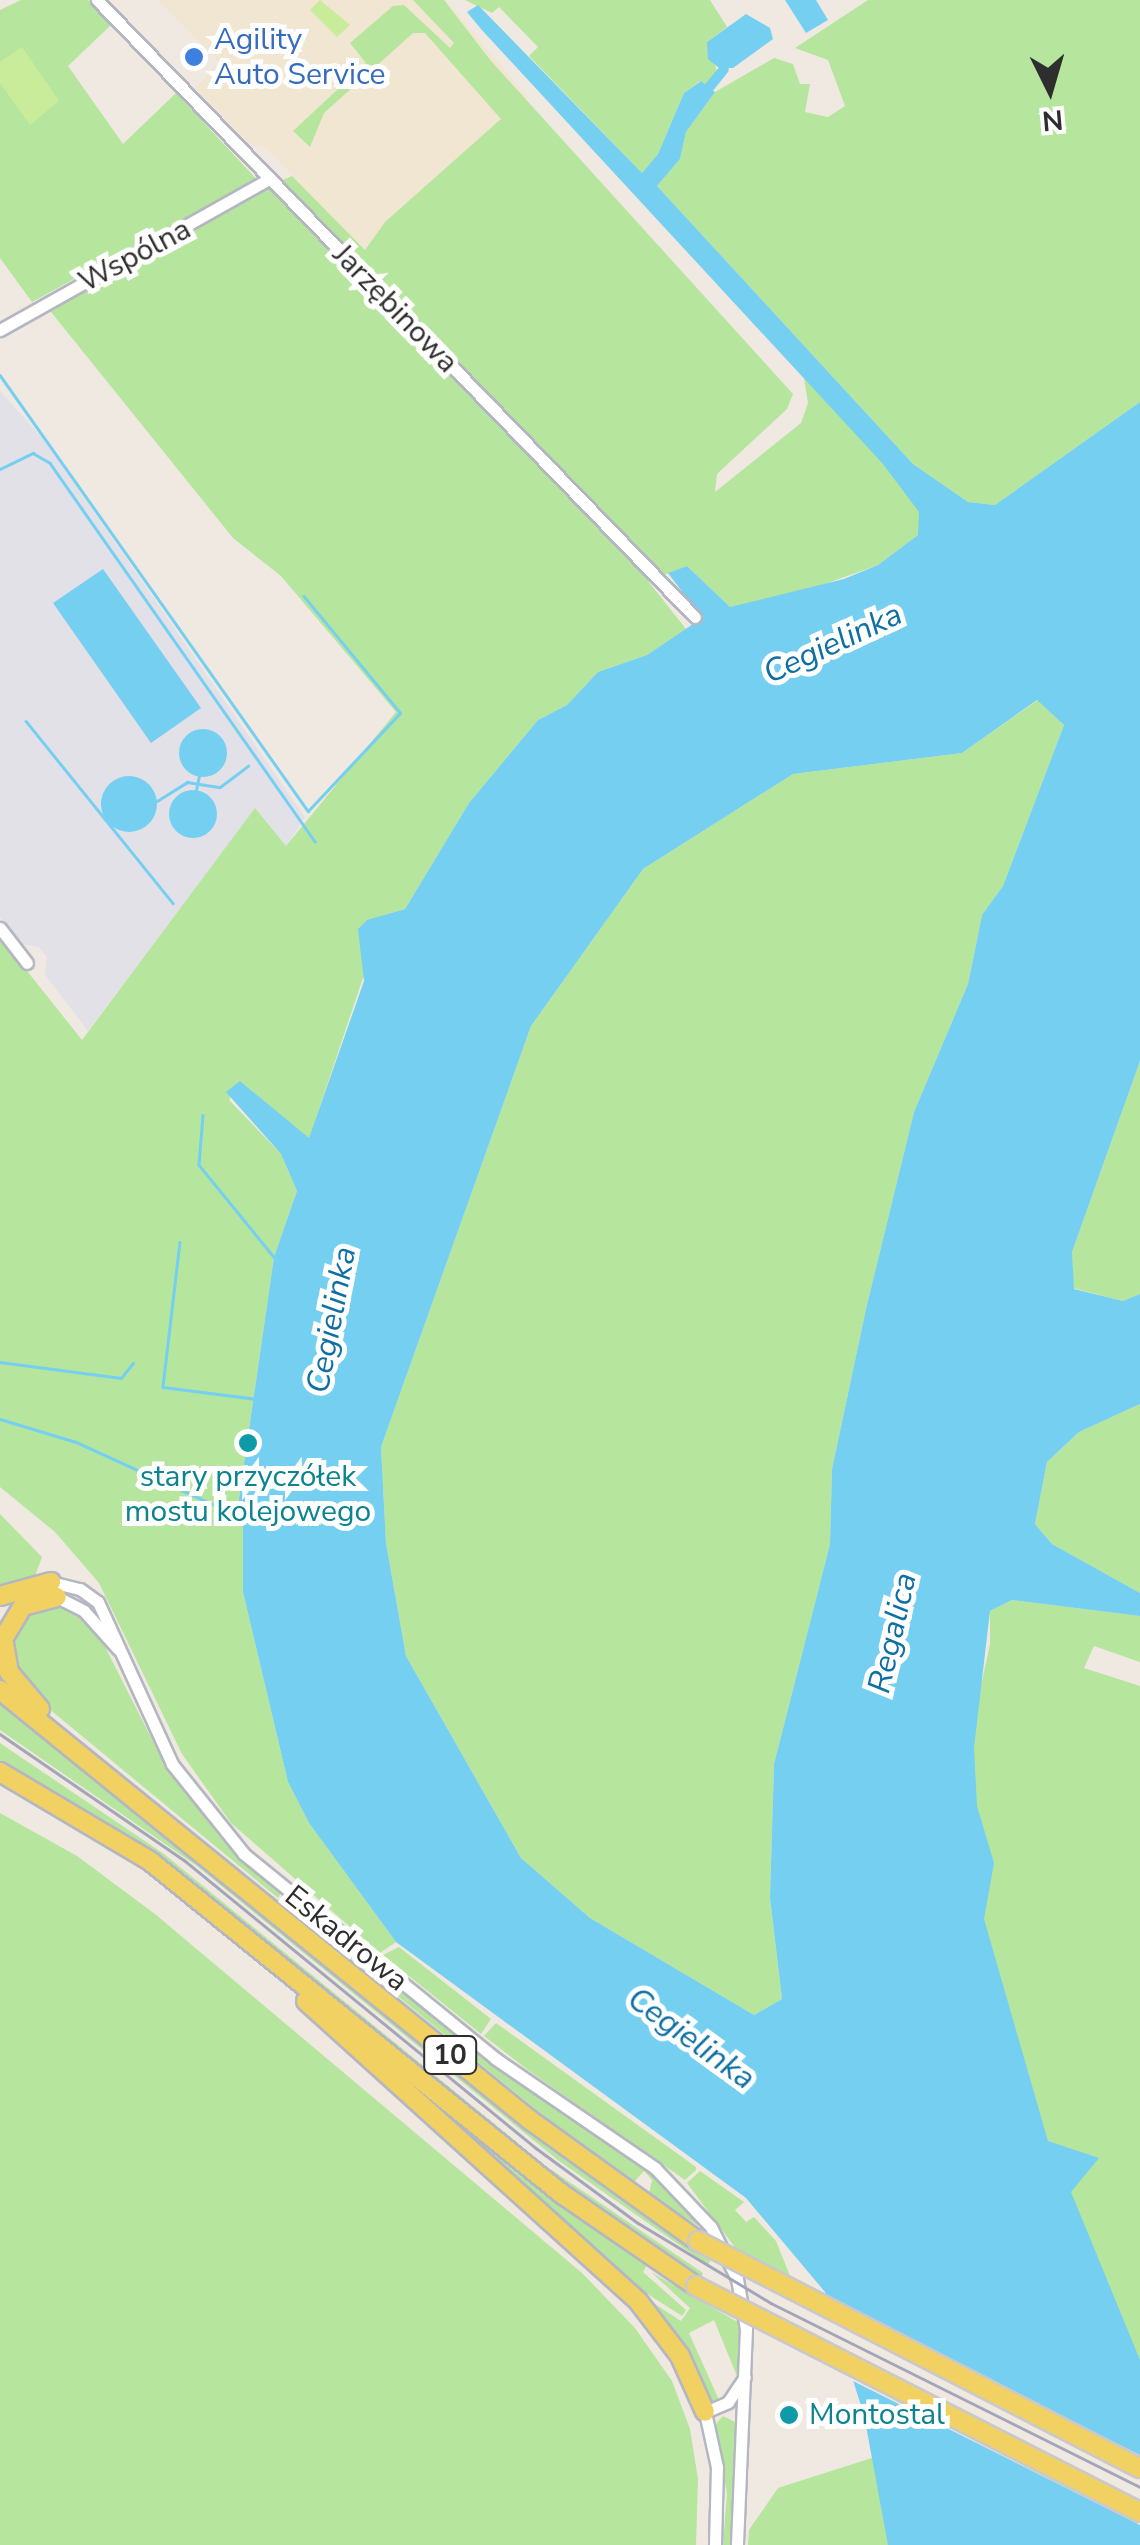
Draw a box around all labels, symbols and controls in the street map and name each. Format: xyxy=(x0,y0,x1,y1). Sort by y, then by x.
place label: Agility Auto Service xyxy=(214,22,385,92)
north arrow xyxy=(1000,40,1100,140)
marker: Agility Auto Service xyxy=(183,46,205,68)
text: N xyxy=(1041,100,1065,140)
street label: Wspólna xyxy=(73,212,197,300)
street label: Jarzębinowa xyxy=(325,237,465,381)
water label: Cegielinka xyxy=(758,595,908,693)
water label: Cegielinka xyxy=(299,1243,365,1397)
marker: stary przyczółek mostu kolejowego xyxy=(237,1432,259,1454)
place label: stary przyczółek mostu kolejowego xyxy=(125,1459,371,1530)
water label: Regalica xyxy=(861,1569,925,1697)
street label: Eskadrowa xyxy=(277,1879,415,1999)
water label: Cegielinka xyxy=(620,1980,762,2098)
road number: 10 xyxy=(422,2032,478,2078)
place label: Montostal xyxy=(809,2397,945,2433)
marker: Montostal xyxy=(778,2404,800,2426)

